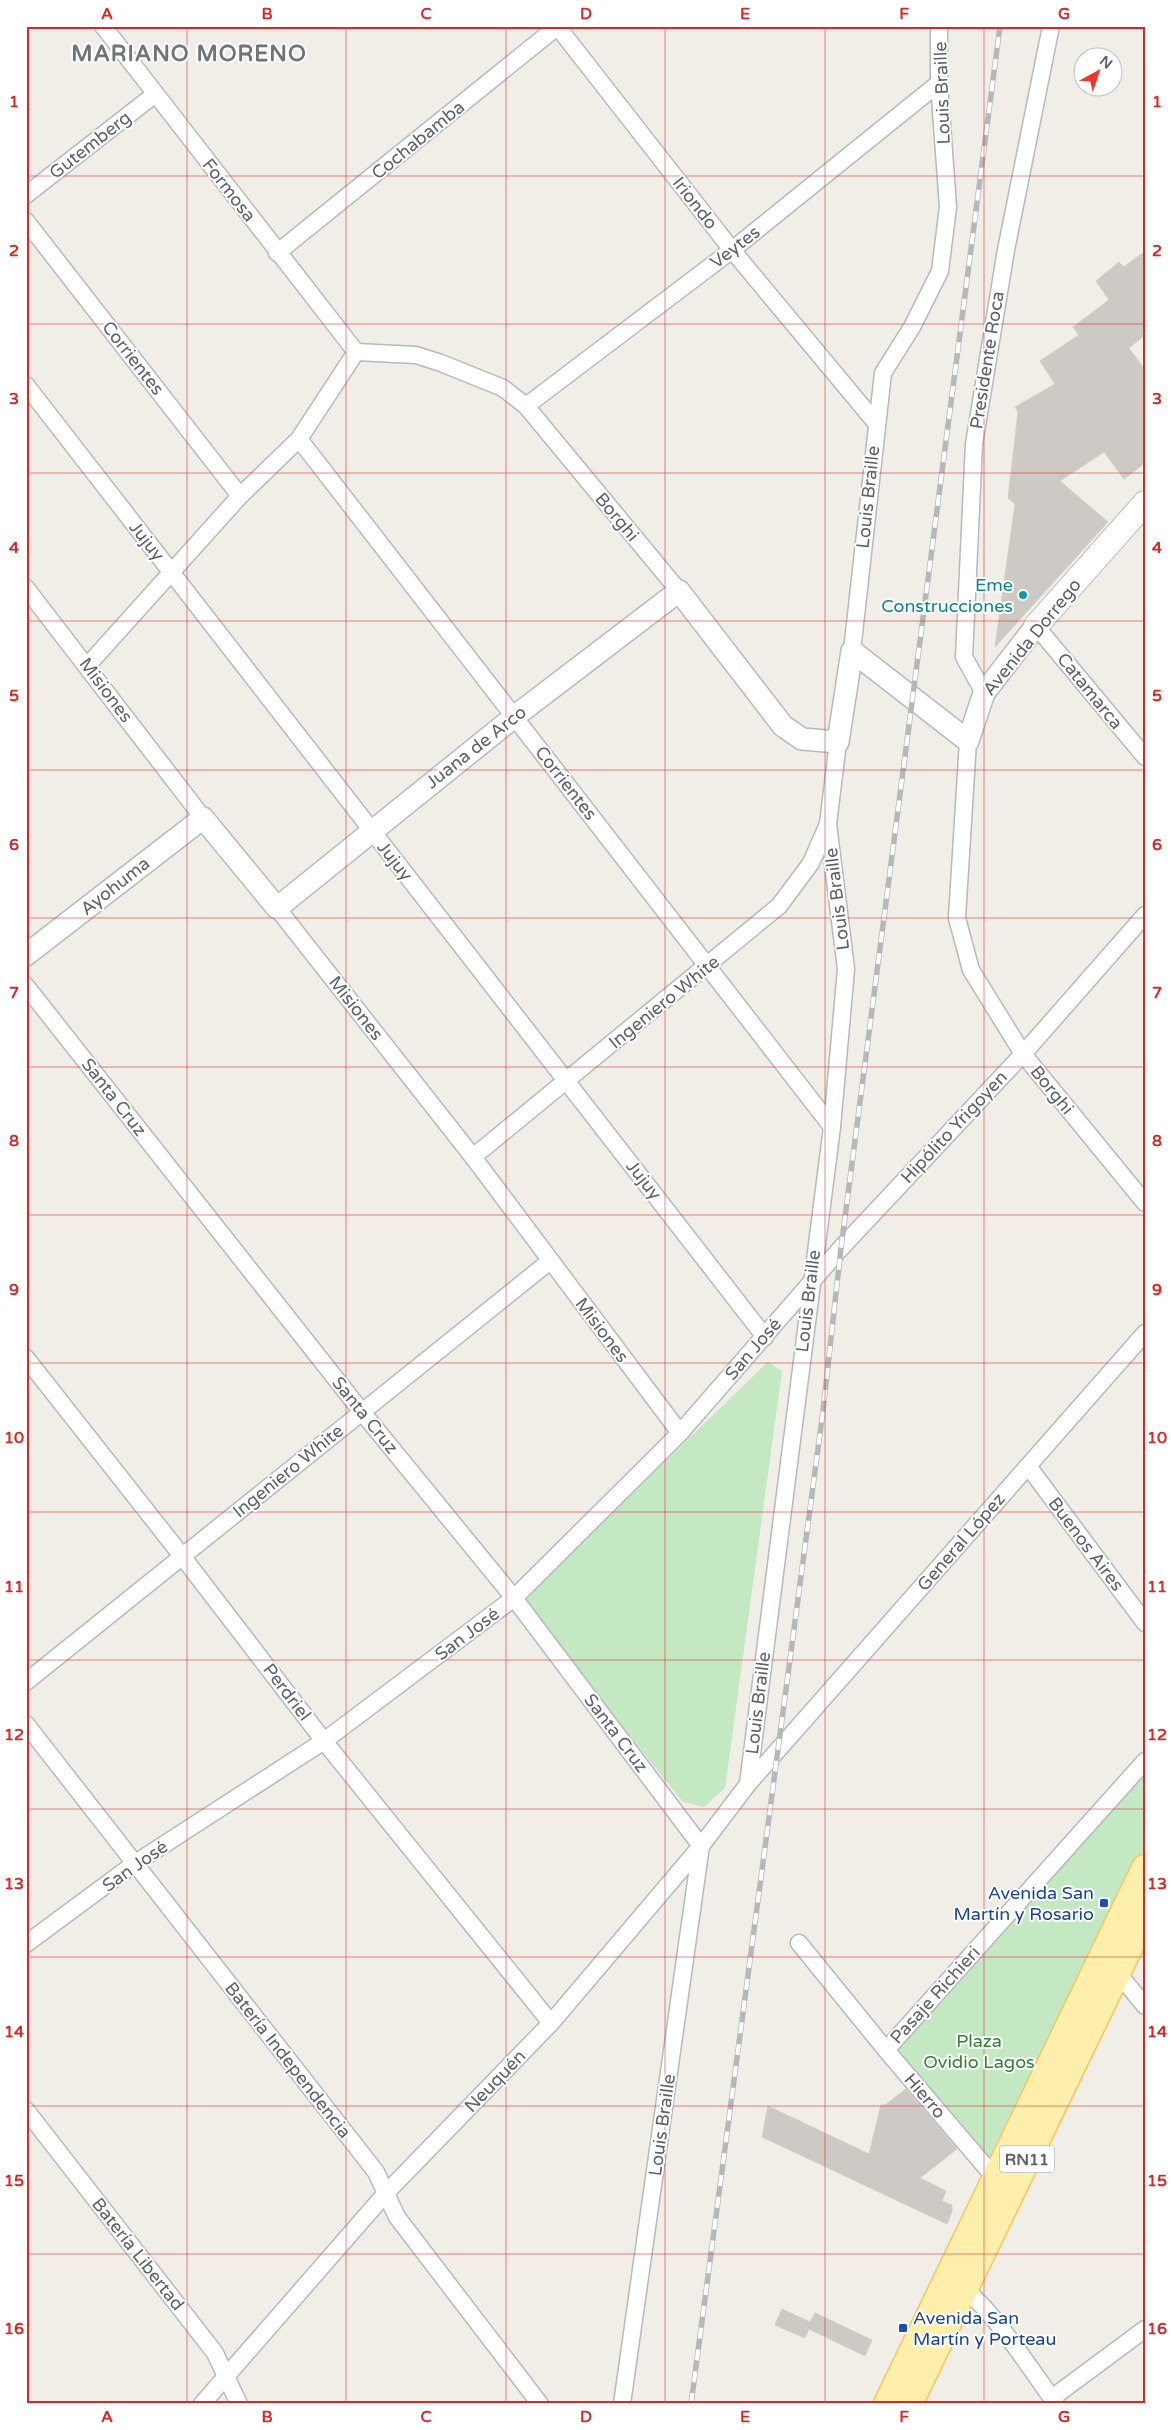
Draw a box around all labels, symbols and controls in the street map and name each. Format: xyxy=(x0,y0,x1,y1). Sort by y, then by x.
text: A xyxy=(101,4,113,24)
text: B xyxy=(261,4,273,24)
text: C xyxy=(420,4,432,24)
text: D xyxy=(580,4,592,24)
text: E xyxy=(740,4,750,24)
text: F xyxy=(899,4,909,24)
text: G xyxy=(1058,4,1070,24)
district label: MARIANO MORENO xyxy=(71,41,307,67)
street label: Louis Braille xyxy=(929,41,955,145)
north arrow xyxy=(1074,48,1124,98)
text: N xyxy=(1096,52,1116,73)
text: 1 xyxy=(9,92,19,112)
text: 1 xyxy=(1152,92,1162,112)
street label: Cochabamba xyxy=(367,96,469,184)
street label: Gutemberg xyxy=(45,106,135,184)
street label: Formosa xyxy=(197,154,261,226)
street label: Iriondo xyxy=(668,172,722,234)
street label: Veytes xyxy=(706,221,764,273)
text: 2 xyxy=(9,241,19,261)
text: 2 xyxy=(1152,241,1162,261)
street label: Presidente Roca xyxy=(965,290,1009,430)
street label: Corrientes xyxy=(97,317,169,399)
text: 3 xyxy=(9,389,19,409)
text: 3 xyxy=(1152,389,1162,409)
street label: Louis Braille xyxy=(852,445,884,549)
street label: Borghi xyxy=(590,488,644,546)
street label: Jujuy xyxy=(125,517,170,566)
text: 4 xyxy=(9,538,19,558)
text: 4 xyxy=(1152,538,1162,558)
place label: Eme Construcciones xyxy=(881,574,1013,617)
street label: Avenida Dorrego xyxy=(978,574,1086,700)
marker: Eme Construcciones xyxy=(1017,589,1029,601)
street label: Catamarca xyxy=(1052,648,1128,734)
street label: Misiones xyxy=(74,653,138,727)
text: 5 xyxy=(9,686,19,706)
text: 5 xyxy=(1152,686,1162,706)
street label: Juana de Arco xyxy=(421,701,531,793)
street label: Corrientes xyxy=(530,742,602,824)
text: 6 xyxy=(9,835,19,855)
text: 6 xyxy=(1152,835,1162,855)
street label: Jujuy xyxy=(373,837,418,886)
street label: Louis Braille xyxy=(820,847,854,951)
street label: Ayohuma xyxy=(76,852,154,920)
street label: Ingeniero White xyxy=(604,951,724,1053)
street label: Misiones xyxy=(324,971,388,1045)
text: 7 xyxy=(9,983,19,1003)
text: 7 xyxy=(1152,983,1162,1003)
street label: Santa Cruz xyxy=(77,1054,151,1140)
street label: Borghi xyxy=(1026,1061,1078,1119)
street label: Hipólito Yrigoyen xyxy=(896,1066,1012,1188)
text: 8 xyxy=(9,1131,19,1151)
text: 8 xyxy=(1152,1131,1162,1151)
street label: Jujuy xyxy=(622,1156,667,1205)
street label: Louis Braille xyxy=(791,1249,825,1353)
text: 9 xyxy=(9,1280,19,1300)
text: 9 xyxy=(1152,1280,1162,1300)
street label: Misiones xyxy=(570,1293,634,1367)
street label: San José xyxy=(720,1313,786,1385)
street label: Santa Cruz xyxy=(327,1372,403,1458)
street label: Ingeniero White xyxy=(228,1420,348,1522)
text: 10 xyxy=(4,1428,24,1448)
text: 10 xyxy=(1147,1428,1167,1448)
street label: General López xyxy=(912,1488,1010,1596)
street label: Buenos Aires xyxy=(1044,1493,1128,1595)
text: 11 xyxy=(4,1577,24,1597)
text: 11 xyxy=(1147,1577,1167,1597)
street label: San José xyxy=(430,1603,504,1665)
street label: Louis Braille xyxy=(741,1651,775,1755)
street label: Perdriel xyxy=(258,1659,316,1725)
street label: Santa Cruz xyxy=(579,1689,653,1777)
text: 12 xyxy=(4,1725,24,1745)
text: 12 xyxy=(1147,1725,1167,1745)
street label: San José xyxy=(98,1835,172,1897)
text: 13 xyxy=(4,1874,24,1894)
text: 13 xyxy=(1147,1874,1167,1894)
place label: Avenida San Martín y Rosario xyxy=(953,1882,1094,1925)
marker: Avenida San Martín y Rosario xyxy=(1098,1897,1110,1909)
street label: Pasaje Richieri xyxy=(885,1942,985,2048)
street label: Batería Independencia xyxy=(220,1978,356,2142)
text: 14 xyxy=(4,2022,24,2042)
text: 14 xyxy=(1147,2022,1167,2042)
park label: Plaza Ovidio Lagos xyxy=(923,2030,1035,2073)
street label: Neuquén xyxy=(460,2045,530,2117)
street label: Hierro xyxy=(899,2069,951,2123)
street label: Louis Braille xyxy=(644,2072,680,2178)
road number: RN11 xyxy=(1000,2146,1054,2172)
text: 15 xyxy=(4,2171,24,2191)
text: 15 xyxy=(1147,2171,1167,2191)
street label: Batería Libertad xyxy=(87,2193,189,2315)
place label: Avenida San Martín y Porteau xyxy=(913,2307,1056,2350)
text: 16 xyxy=(4,2319,24,2339)
text: 16 xyxy=(1147,2319,1167,2339)
marker: Avenida San Martín y Porteau xyxy=(897,2322,909,2334)
text: A xyxy=(101,2407,113,2427)
text: B xyxy=(261,2407,273,2427)
text: C xyxy=(420,2407,432,2427)
text: D xyxy=(580,2407,592,2427)
text: E xyxy=(740,2407,750,2427)
text: F xyxy=(899,2407,909,2427)
text: G xyxy=(1058,2407,1070,2427)

